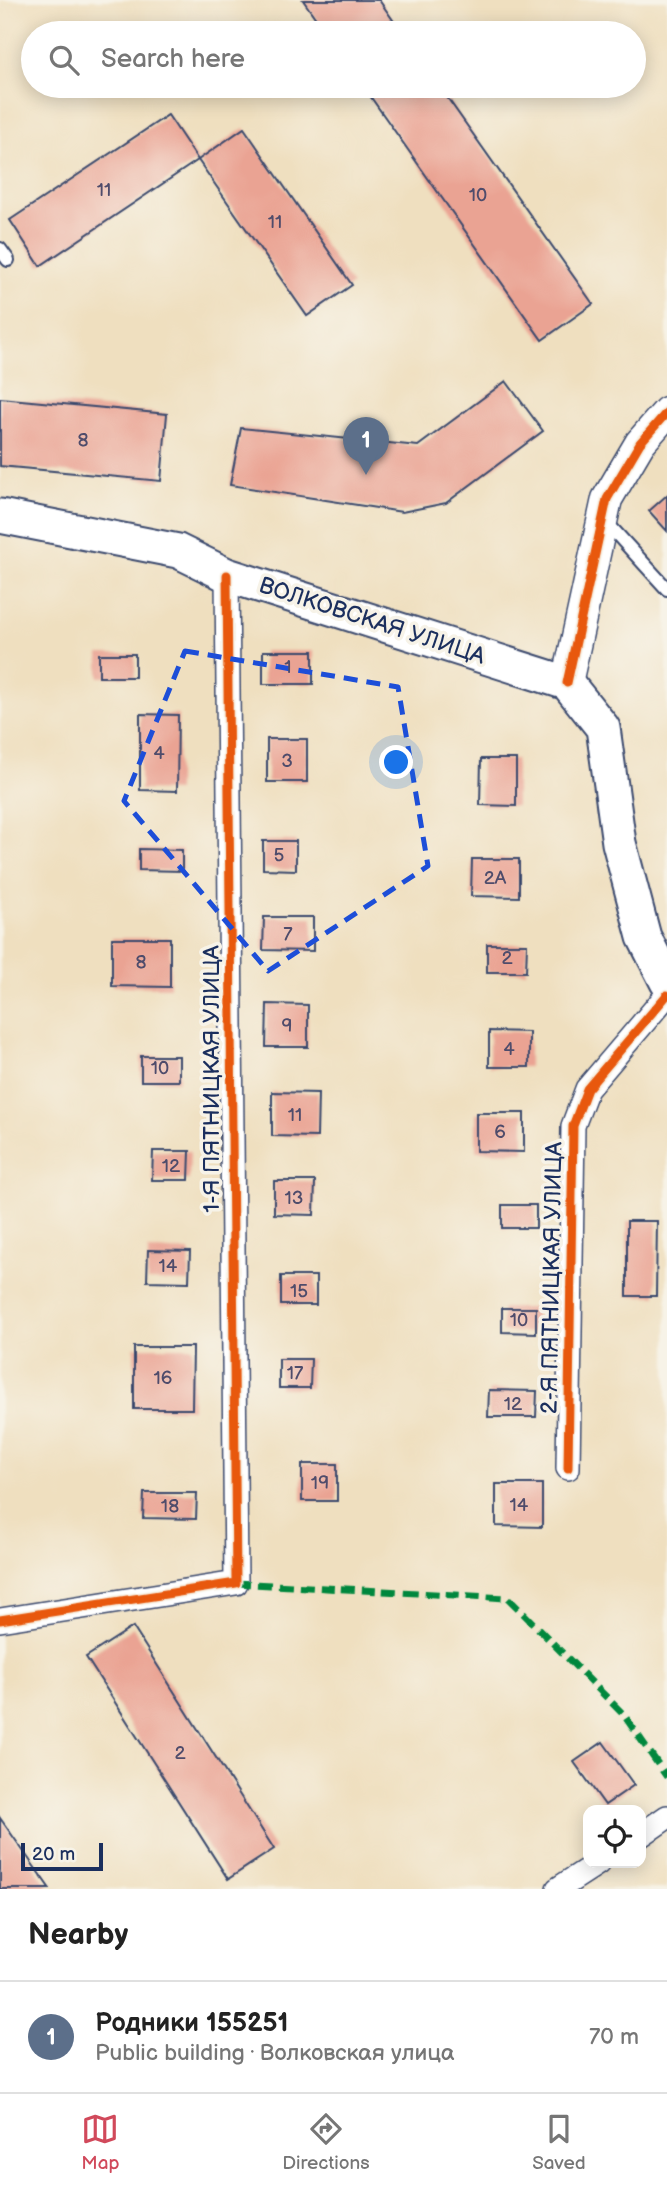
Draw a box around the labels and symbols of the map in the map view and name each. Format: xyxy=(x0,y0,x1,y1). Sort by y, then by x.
house number: 11 xyxy=(97,179,111,202)
house number: 10 xyxy=(469,184,487,207)
house number: 11 xyxy=(268,211,282,234)
pin: 1 xyxy=(343,417,389,475)
house number: 8 xyxy=(77,429,89,452)
street label: ВОЛКОВСКАЯ УЛИЦА xyxy=(256,571,488,671)
house number: 1 xyxy=(284,656,292,679)
house number: 4 xyxy=(153,742,165,765)
your location xyxy=(379,745,413,779)
house number: 3 xyxy=(281,750,293,773)
house number: 5 xyxy=(274,844,285,867)
house number: 2А xyxy=(484,867,507,890)
house number: 7 xyxy=(283,923,293,946)
street label: 1-Я ПЯТНИЦКАЯ УЛИЦА xyxy=(198,945,226,1213)
house number: 2 xyxy=(501,947,513,970)
house number: 8 xyxy=(135,951,147,974)
house number: 9 xyxy=(282,1015,292,1038)
house number: 4 xyxy=(503,1038,515,1061)
house number: 10 xyxy=(151,1057,169,1080)
house number: 11 xyxy=(288,1104,302,1127)
house number: 6 xyxy=(494,1121,506,1144)
street label: 2-Я ПЯТНИЦКАЯ УЛИЦА xyxy=(536,1142,568,1414)
house number: 12 xyxy=(162,1155,181,1178)
house number: 13 xyxy=(284,1187,304,1210)
house number: 14 xyxy=(159,1255,178,1278)
house number: 15 xyxy=(290,1280,308,1303)
house number: 10 xyxy=(510,1309,528,1332)
house number: 17 xyxy=(287,1362,304,1385)
house number: 16 xyxy=(154,1367,172,1390)
house number: 12 xyxy=(504,1393,523,1416)
house number: 19 xyxy=(311,1472,329,1495)
house number: 14 xyxy=(510,1494,529,1517)
house number: 18 xyxy=(161,1495,179,1518)
house number: 2 xyxy=(174,1742,186,1765)
scale bar xyxy=(21,1840,103,1872)

